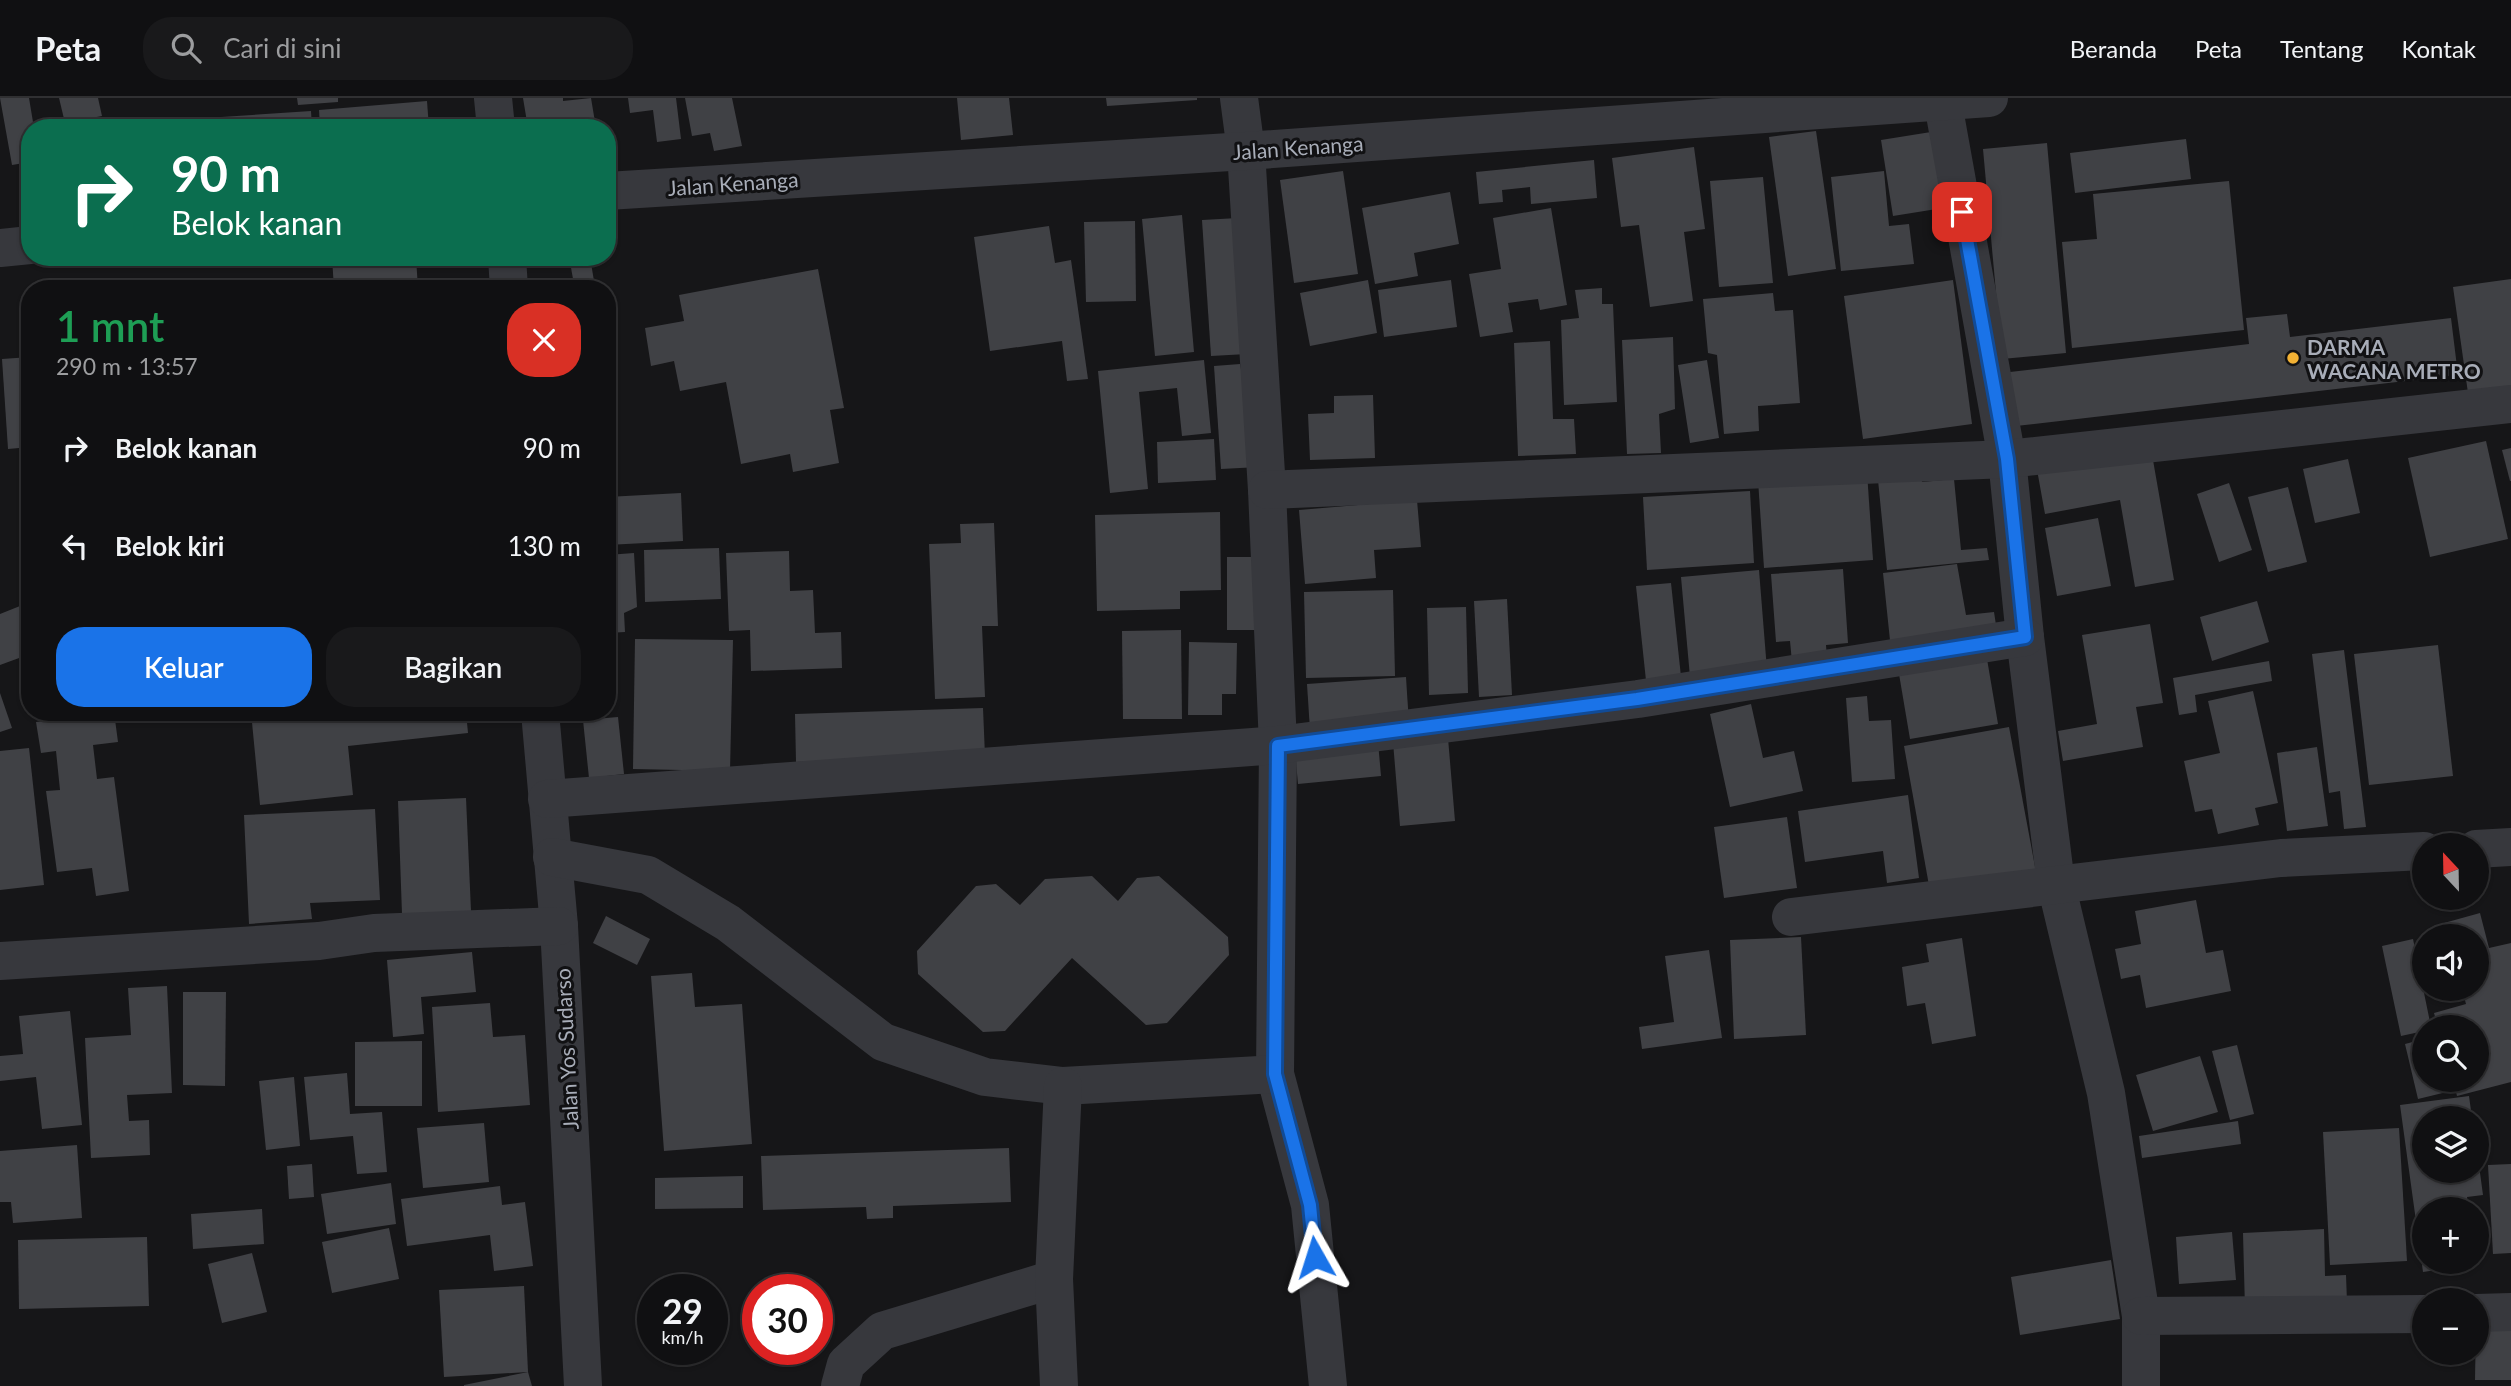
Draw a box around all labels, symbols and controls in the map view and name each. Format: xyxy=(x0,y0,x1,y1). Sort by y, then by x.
search box xyxy=(143,17,633,80)
text: Peta xyxy=(35,28,101,68)
icon: search xyxy=(167,29,205,67)
text: Cari di sini xyxy=(223,32,342,64)
text: Beranda xyxy=(2070,34,2157,63)
text: Peta xyxy=(2195,34,2242,63)
text: Tentang xyxy=(2280,34,2363,63)
text: Kontak xyxy=(2401,34,2476,63)
street label: Jalan Kenanga xyxy=(1232,130,1364,164)
text: 90 m xyxy=(171,144,281,202)
icon: right xyxy=(56,147,147,238)
street label: Jalan Kenanga xyxy=(667,166,799,200)
pin xyxy=(1932,182,1992,242)
icon: arrive xyxy=(1943,193,1981,231)
text: Belok kanan xyxy=(171,203,342,242)
text: 1 mnt xyxy=(56,301,164,351)
button: close xyxy=(507,303,581,377)
place label: DARMA WACANA METRO xyxy=(2307,334,2481,383)
marker: DARMA WACANA METRO xyxy=(2285,350,2301,366)
text: 290 m · 13:57 xyxy=(56,352,198,380)
icon: right xyxy=(56,429,94,467)
text: Belok kanan xyxy=(115,432,257,464)
text: 90 m xyxy=(523,432,581,464)
icon: left xyxy=(56,527,94,565)
text: Belok kiri xyxy=(115,530,224,562)
text: 130 m xyxy=(508,530,581,562)
button: Keluar xyxy=(56,627,312,707)
button: Bagikan xyxy=(326,627,581,707)
north arrow xyxy=(2412,833,2488,910)
map controls xyxy=(2412,833,2489,1365)
button: sound xyxy=(2412,924,2489,1001)
street label: Jalan Yos Sudarso xyxy=(549,968,583,1130)
button: search xyxy=(2412,1015,2489,1092)
button: layers xyxy=(2412,1106,2489,1183)
button: + xyxy=(2412,1197,2489,1274)
position arrow xyxy=(1278,1220,1352,1294)
speed limit sign: 30 xyxy=(742,1274,833,1365)
button: − xyxy=(2412,1288,2489,1365)
text: 29 xyxy=(662,1289,703,1331)
text: km/h xyxy=(661,1326,704,1348)

